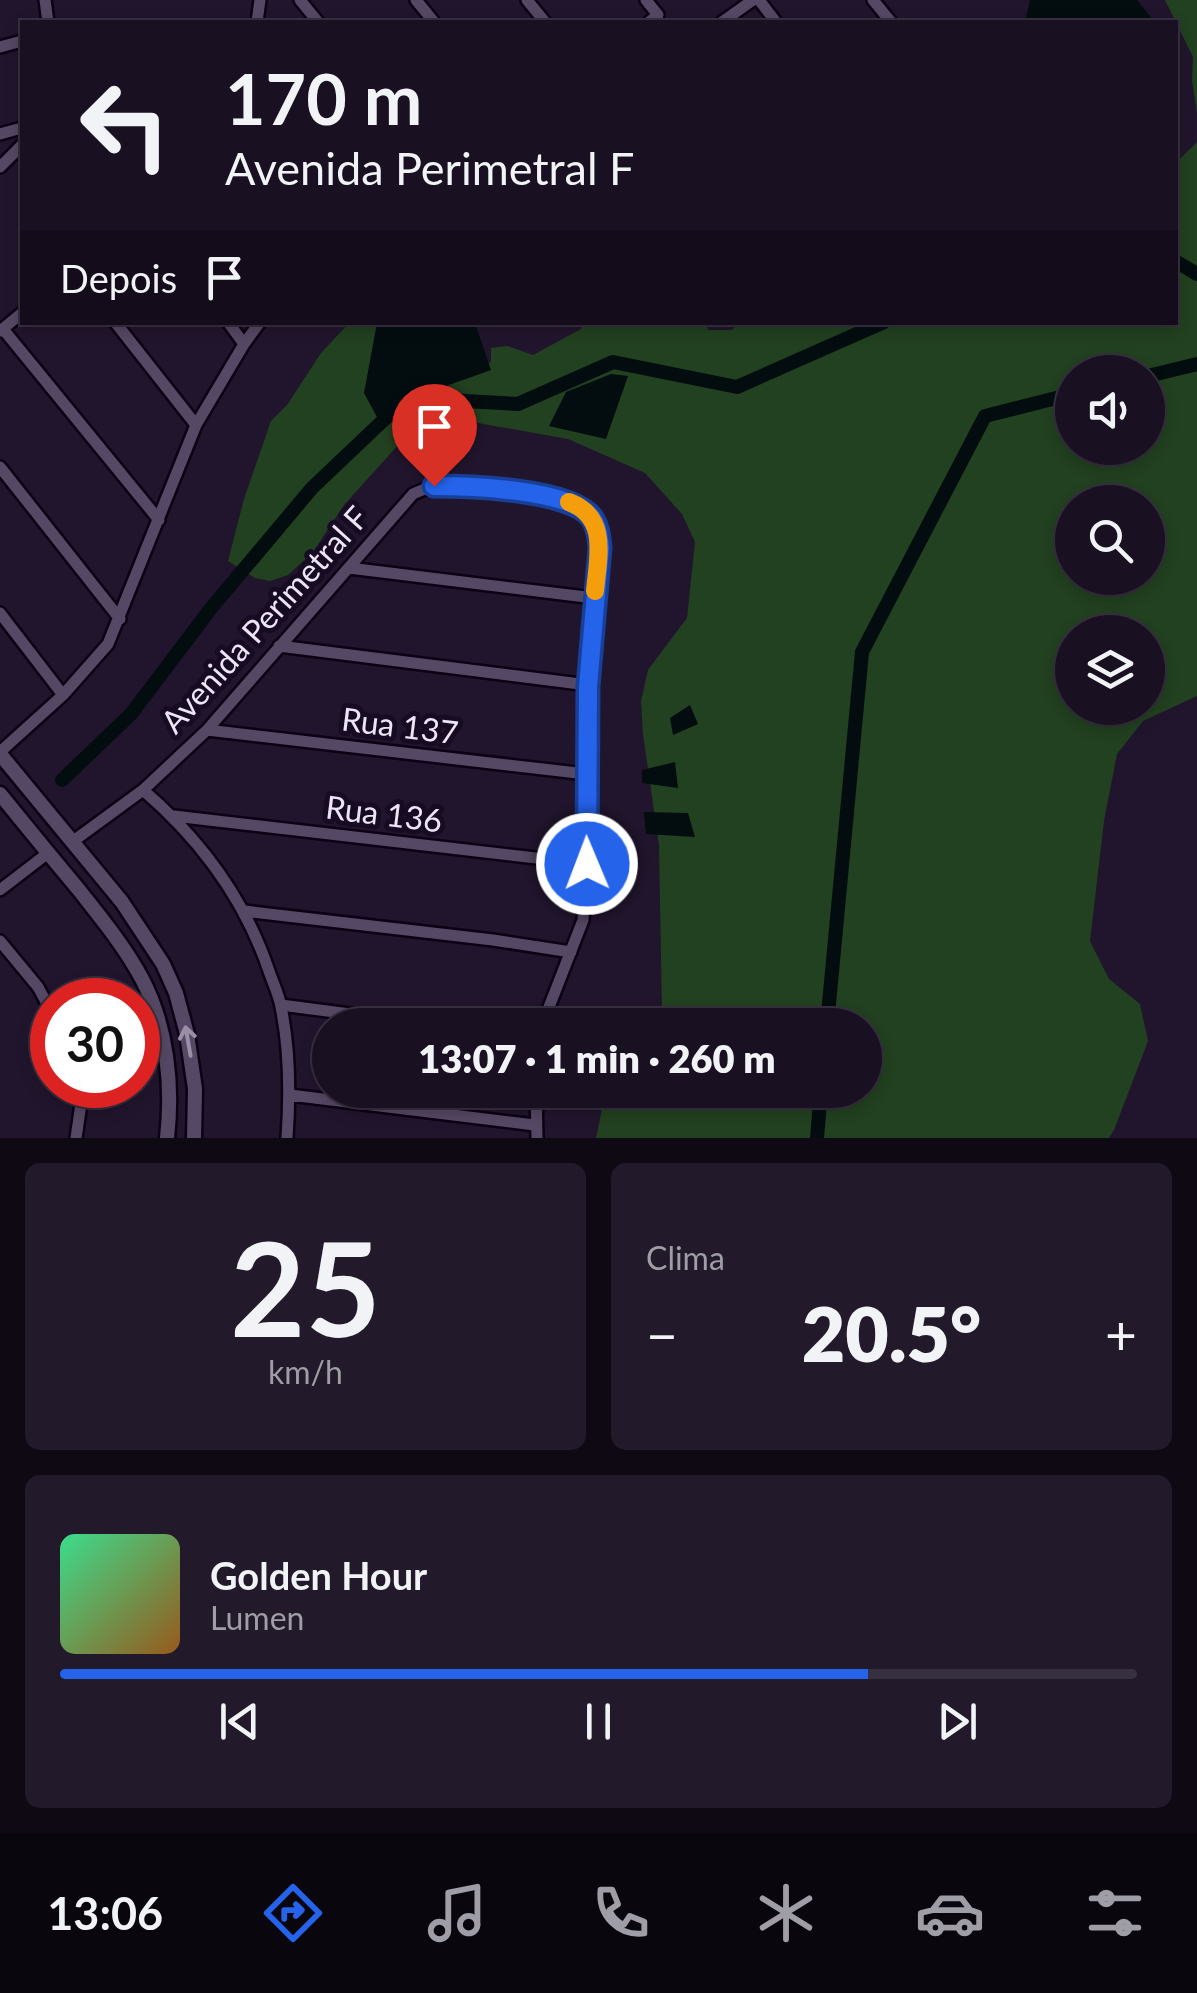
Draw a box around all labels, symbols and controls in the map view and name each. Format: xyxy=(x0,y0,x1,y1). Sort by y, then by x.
text: 170 m xyxy=(225,56,422,140)
icon: left xyxy=(60,60,190,190)
text: Avenida Perimetral F xyxy=(225,141,635,195)
icon: arrive xyxy=(197,250,252,305)
text: Depois xyxy=(60,255,177,301)
map controls xyxy=(1055,355,1165,725)
button: sound xyxy=(1055,355,1165,465)
pin xyxy=(392,384,477,487)
icon: arrive xyxy=(407,399,462,454)
button: search xyxy=(1055,485,1165,595)
street label: Avenida Perimetral F xyxy=(152,498,376,740)
button: layers xyxy=(1055,615,1165,725)
street label: Rua 137 xyxy=(340,699,460,751)
street label: Rua 136 xyxy=(324,787,444,839)
position arrow xyxy=(535,812,639,916)
speed limit sign: 30 xyxy=(30,978,160,1108)
one-way arrow xyxy=(178,1025,197,1058)
text: 13:07 · 1 min · 260 m xyxy=(418,1035,776,1081)
text: 25 xyxy=(230,1209,381,1365)
text: Clima xyxy=(646,1238,725,1277)
text: 20.5° xyxy=(802,1288,981,1378)
text: − xyxy=(646,1301,678,1367)
text: + xyxy=(1105,1301,1137,1367)
text: km/h xyxy=(268,1352,343,1391)
text: Golden Hour xyxy=(210,1552,427,1598)
text: Lumen xyxy=(210,1598,304,1637)
icon: previous xyxy=(212,1694,267,1749)
icon: pause xyxy=(571,1694,626,1749)
icon: next xyxy=(930,1694,985,1749)
icon: directions xyxy=(258,1878,328,1948)
icon: music xyxy=(422,1878,492,1948)
icon: phone xyxy=(586,1878,656,1948)
icon: climate xyxy=(751,1878,821,1948)
icon: car xyxy=(915,1878,985,1948)
icon: filters xyxy=(1080,1878,1150,1948)
text: 13:06 xyxy=(47,1886,163,1940)

